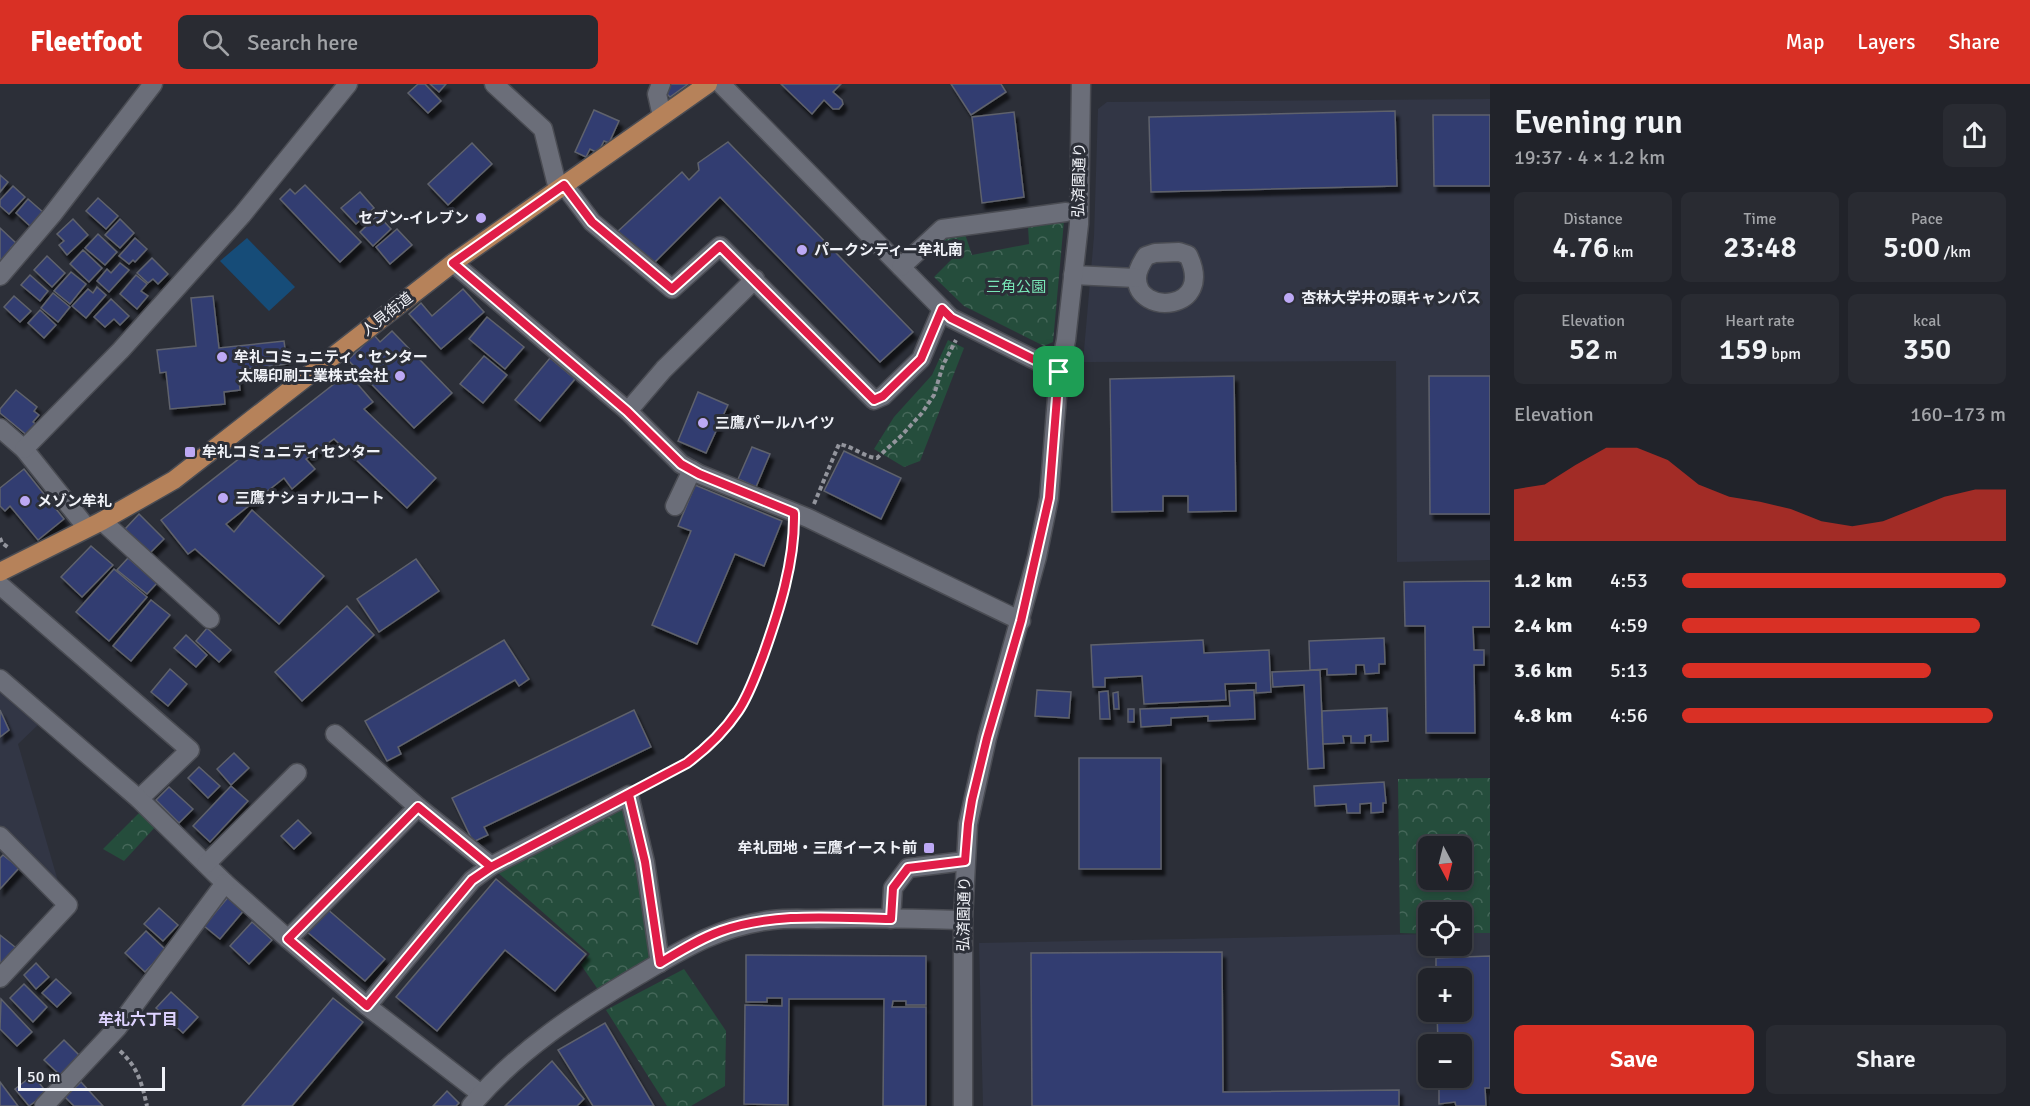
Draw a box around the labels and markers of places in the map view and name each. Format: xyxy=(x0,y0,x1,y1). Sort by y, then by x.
place label: セブン-イレブン xyxy=(358,209,469,227)
marker: セブン-イレブン xyxy=(474,211,488,225)
place label: パークシティー牟礼南 xyxy=(814,241,963,259)
marker: パークシティー牟礼南 xyxy=(795,243,809,257)
place label: 杏林大学井の頭キャンパス xyxy=(1301,289,1481,307)
marker: 杏林大学井の頭キャンパス xyxy=(1282,291,1296,305)
pin xyxy=(1033,346,1084,397)
place label: 牟礼コミュニティ・センター xyxy=(234,348,428,366)
marker: 牟礼コミュニティ・センター xyxy=(215,350,229,364)
place label: 太陽印刷工業株式会社 xyxy=(238,367,388,385)
marker: 太陽印刷工業株式会社 xyxy=(393,369,407,383)
place label: 三鷹パールハイツ xyxy=(715,414,835,432)
marker: 三鷹パールハイツ xyxy=(696,416,710,430)
place label: 牟礼コミュニティセンター xyxy=(202,443,381,461)
marker: 牟礼コミュニティセンター xyxy=(183,445,197,459)
place label: 三鷹ナショナルコート xyxy=(235,489,385,507)
marker: 三鷹ナショナルコート xyxy=(216,491,230,505)
place label: メゾン牟礼 xyxy=(37,492,112,510)
marker: メゾン牟礼 xyxy=(18,494,32,508)
place label: 牟礼団地・三鷹イースト前 xyxy=(738,839,917,857)
marker: 牟礼団地・三鷹イースト前 xyxy=(922,841,936,855)

